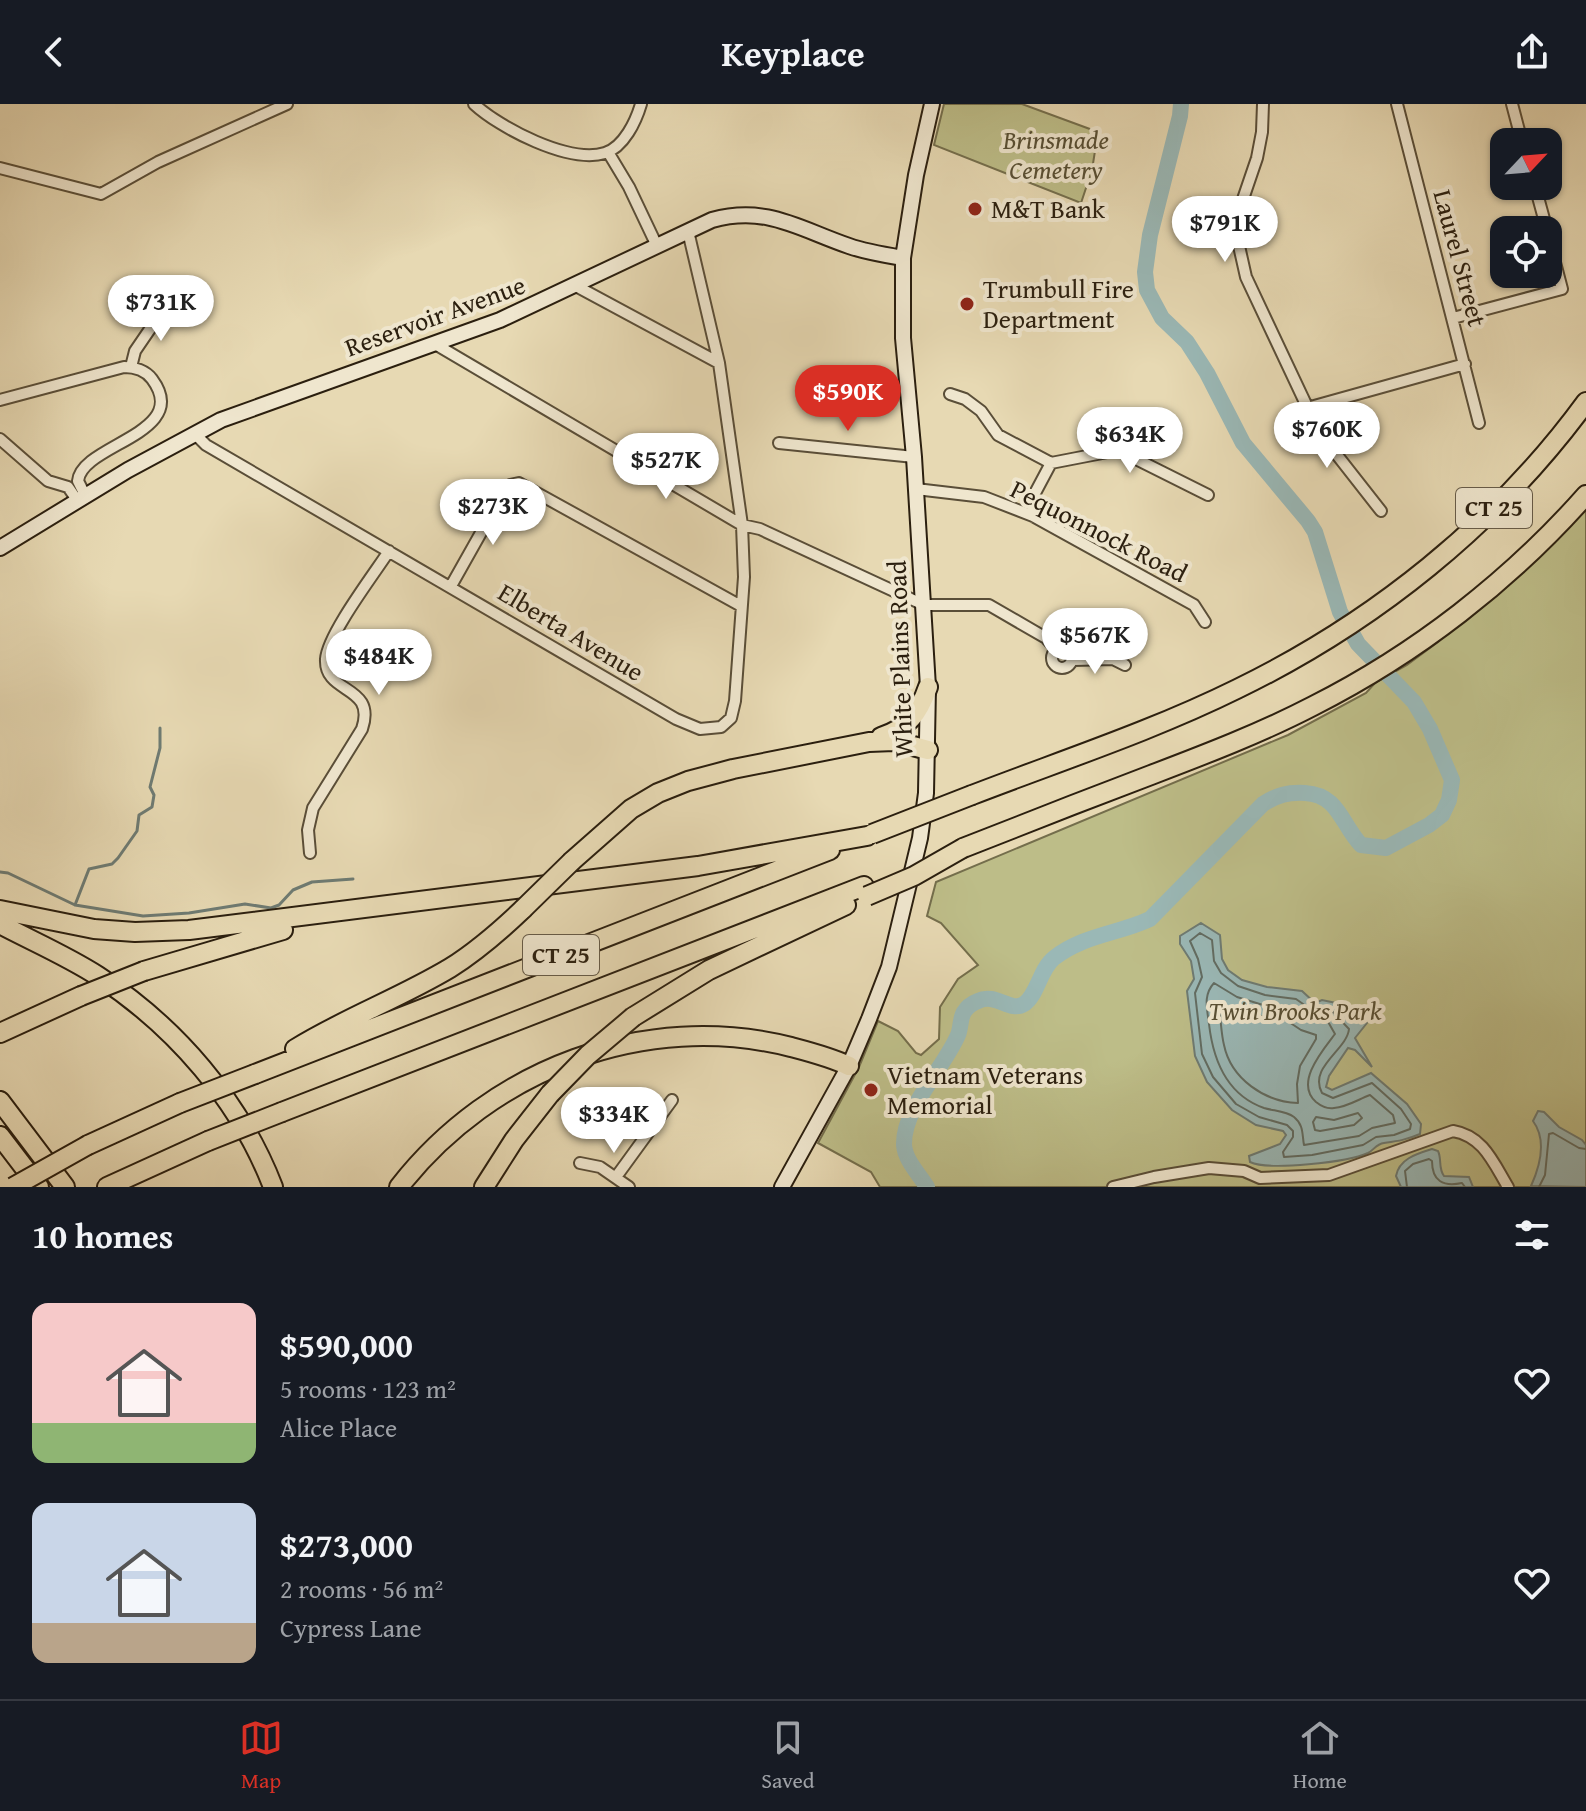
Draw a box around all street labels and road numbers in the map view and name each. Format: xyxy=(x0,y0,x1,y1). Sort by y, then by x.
street label: Laurel Street xyxy=(1423,185,1497,331)
street label: Reservoir Avenue xyxy=(339,265,531,366)
street label: Pequonnock Road xyxy=(1004,469,1195,592)
road number: CT 25 xyxy=(1456,488,1532,528)
street label: White Plains Road xyxy=(877,560,922,758)
street label: Elberta Avenue xyxy=(491,573,652,690)
road number: CT 25 xyxy=(523,935,599,975)

